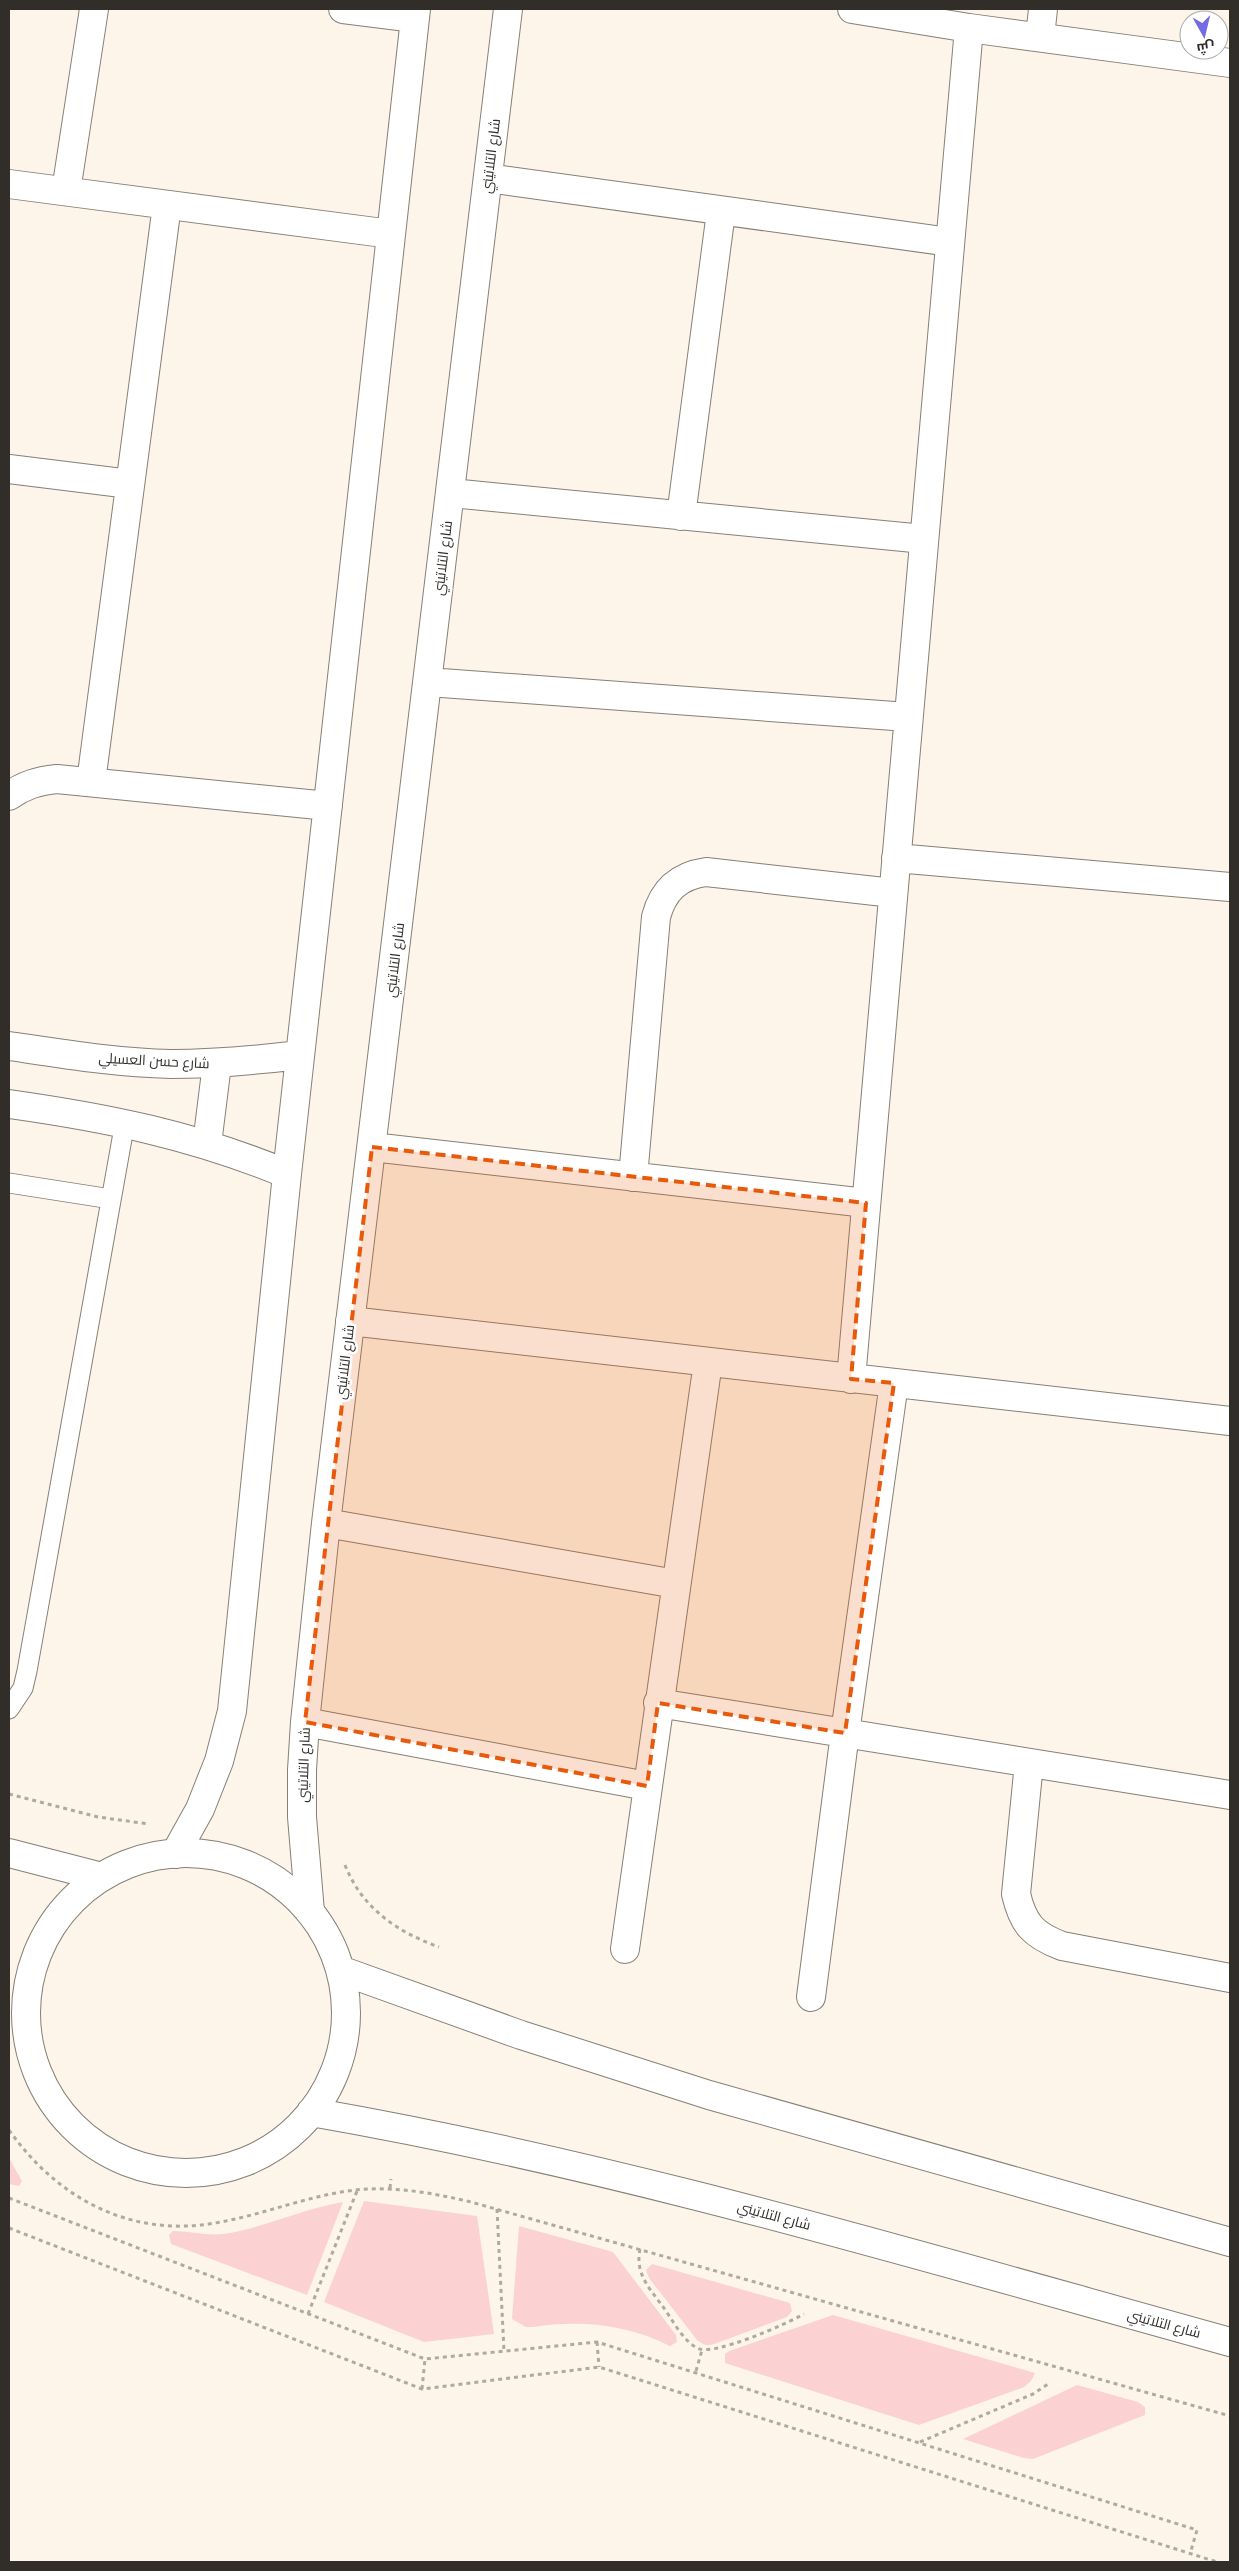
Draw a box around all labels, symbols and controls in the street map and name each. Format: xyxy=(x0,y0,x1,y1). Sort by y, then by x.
north arrow xyxy=(1179,10,1229,60)
text: ش xyxy=(1196,38,1216,57)
street label: شارع التلاتيني xyxy=(478,118,507,195)
street label: شارع التلاتيني xyxy=(430,520,459,597)
street label: شارع التلاتيني xyxy=(382,922,411,999)
street label: شارع حسن العسيلي xyxy=(98,1050,210,1075)
street label: شارع التلاتيني xyxy=(332,1324,361,1401)
street label: شارع التلاتيني xyxy=(294,1727,317,1803)
street label: شارع التلاتيني xyxy=(735,2198,813,2237)
street label: شارع التلاتيني xyxy=(1125,2306,1203,2345)

